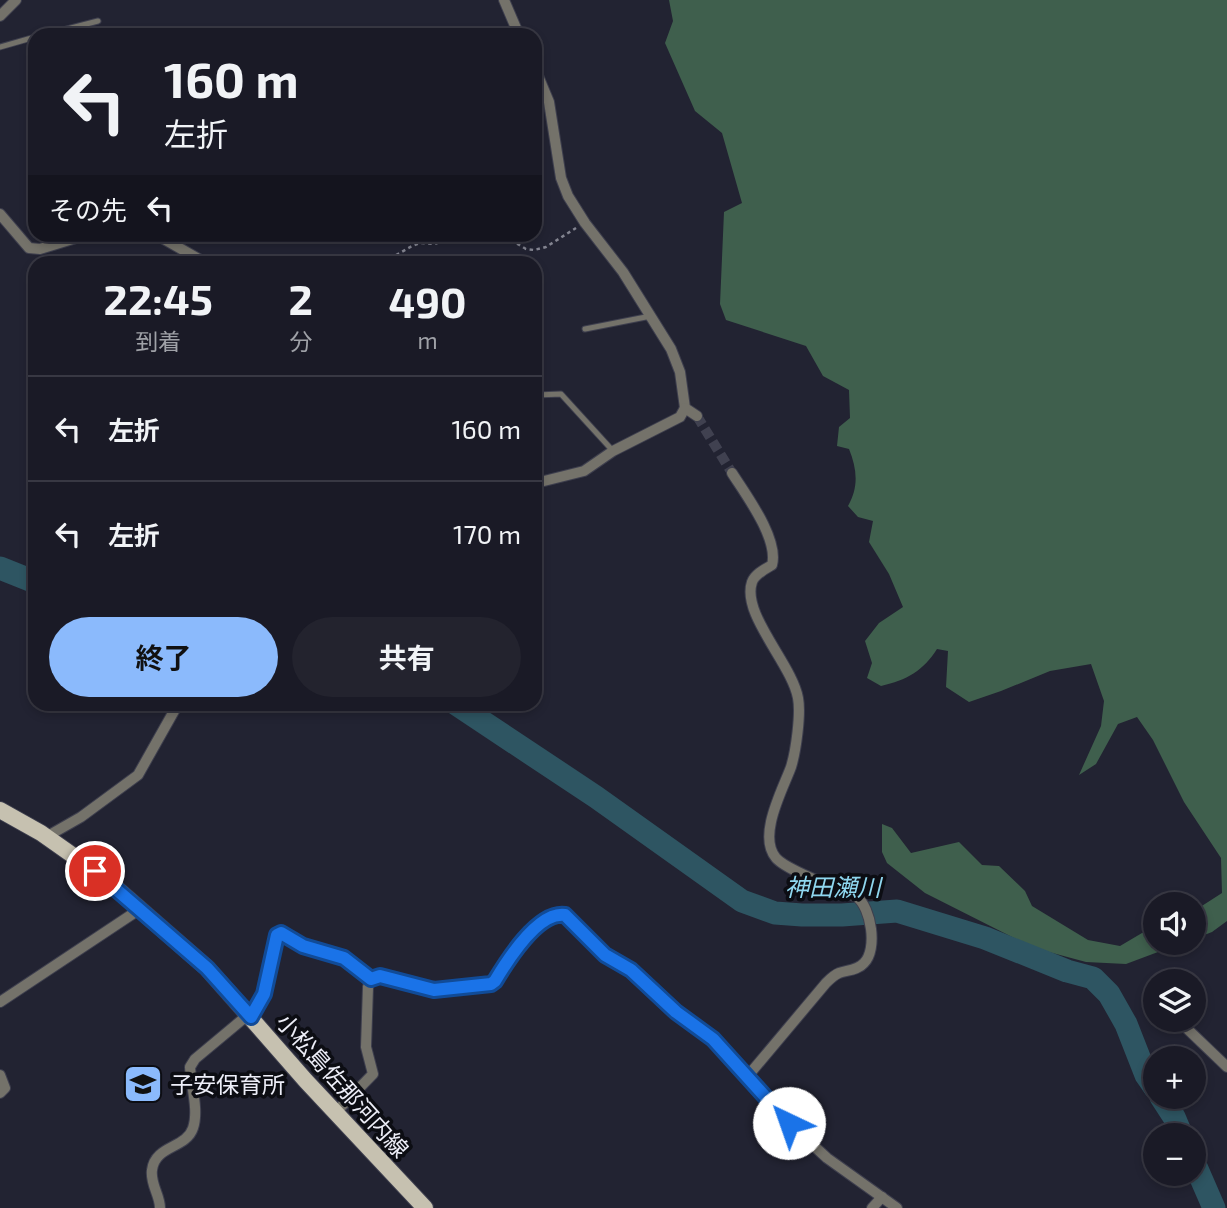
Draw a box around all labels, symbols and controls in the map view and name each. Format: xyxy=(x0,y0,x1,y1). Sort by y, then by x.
text: 160 m xyxy=(164,49,299,108)
icon: left xyxy=(49,56,140,147)
text: 左折 xyxy=(164,114,228,152)
icon: left xyxy=(141,189,179,227)
text: その先 xyxy=(49,194,127,225)
text: 22:45 xyxy=(104,273,213,323)
text: 2 xyxy=(289,273,313,323)
text: 490 xyxy=(388,276,467,326)
text: m xyxy=(417,326,438,354)
text: 到着 xyxy=(135,327,181,355)
text: 分 xyxy=(289,327,312,355)
icon: left xyxy=(49,410,87,448)
text: 160 m xyxy=(452,413,521,444)
text: 左折 xyxy=(108,414,160,445)
icon: left xyxy=(49,515,87,553)
text: 170 m xyxy=(453,518,521,549)
text: 左折 xyxy=(108,519,160,550)
button: 終了 xyxy=(49,617,278,697)
button: 共有 xyxy=(292,617,521,697)
pin xyxy=(65,841,125,901)
icon: arrive xyxy=(76,852,114,890)
water label: 神田瀬川 xyxy=(785,872,884,901)
map controls xyxy=(1143,892,1206,1186)
button: sound xyxy=(1143,892,1206,955)
button: layers xyxy=(1143,969,1206,1032)
street label: 小松島佐那河内線 xyxy=(271,1007,415,1163)
button: + xyxy=(1143,1046,1206,1109)
school or university icon: 子安保育所 xyxy=(122,1063,164,1105)
place label: 子安保育所 xyxy=(170,1070,285,1098)
position arrow xyxy=(752,1086,826,1160)
button: − xyxy=(1143,1123,1206,1186)

